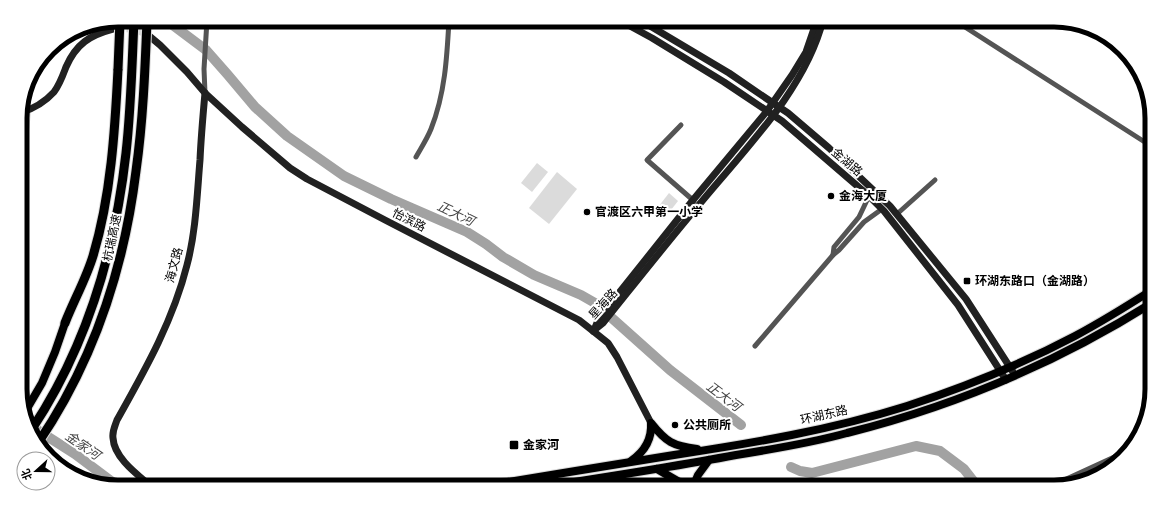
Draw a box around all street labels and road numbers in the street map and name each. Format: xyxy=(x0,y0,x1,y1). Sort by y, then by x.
street label: 金湖路 xyxy=(829,145,865,179)
street label: 怡滨路 xyxy=(390,206,428,234)
street label: 杭瑞高速 xyxy=(100,213,124,263)
street label: 海文路 xyxy=(163,246,185,284)
street label: 星海路 xyxy=(586,286,620,322)
street label: 环湖东路 xyxy=(799,403,849,427)

